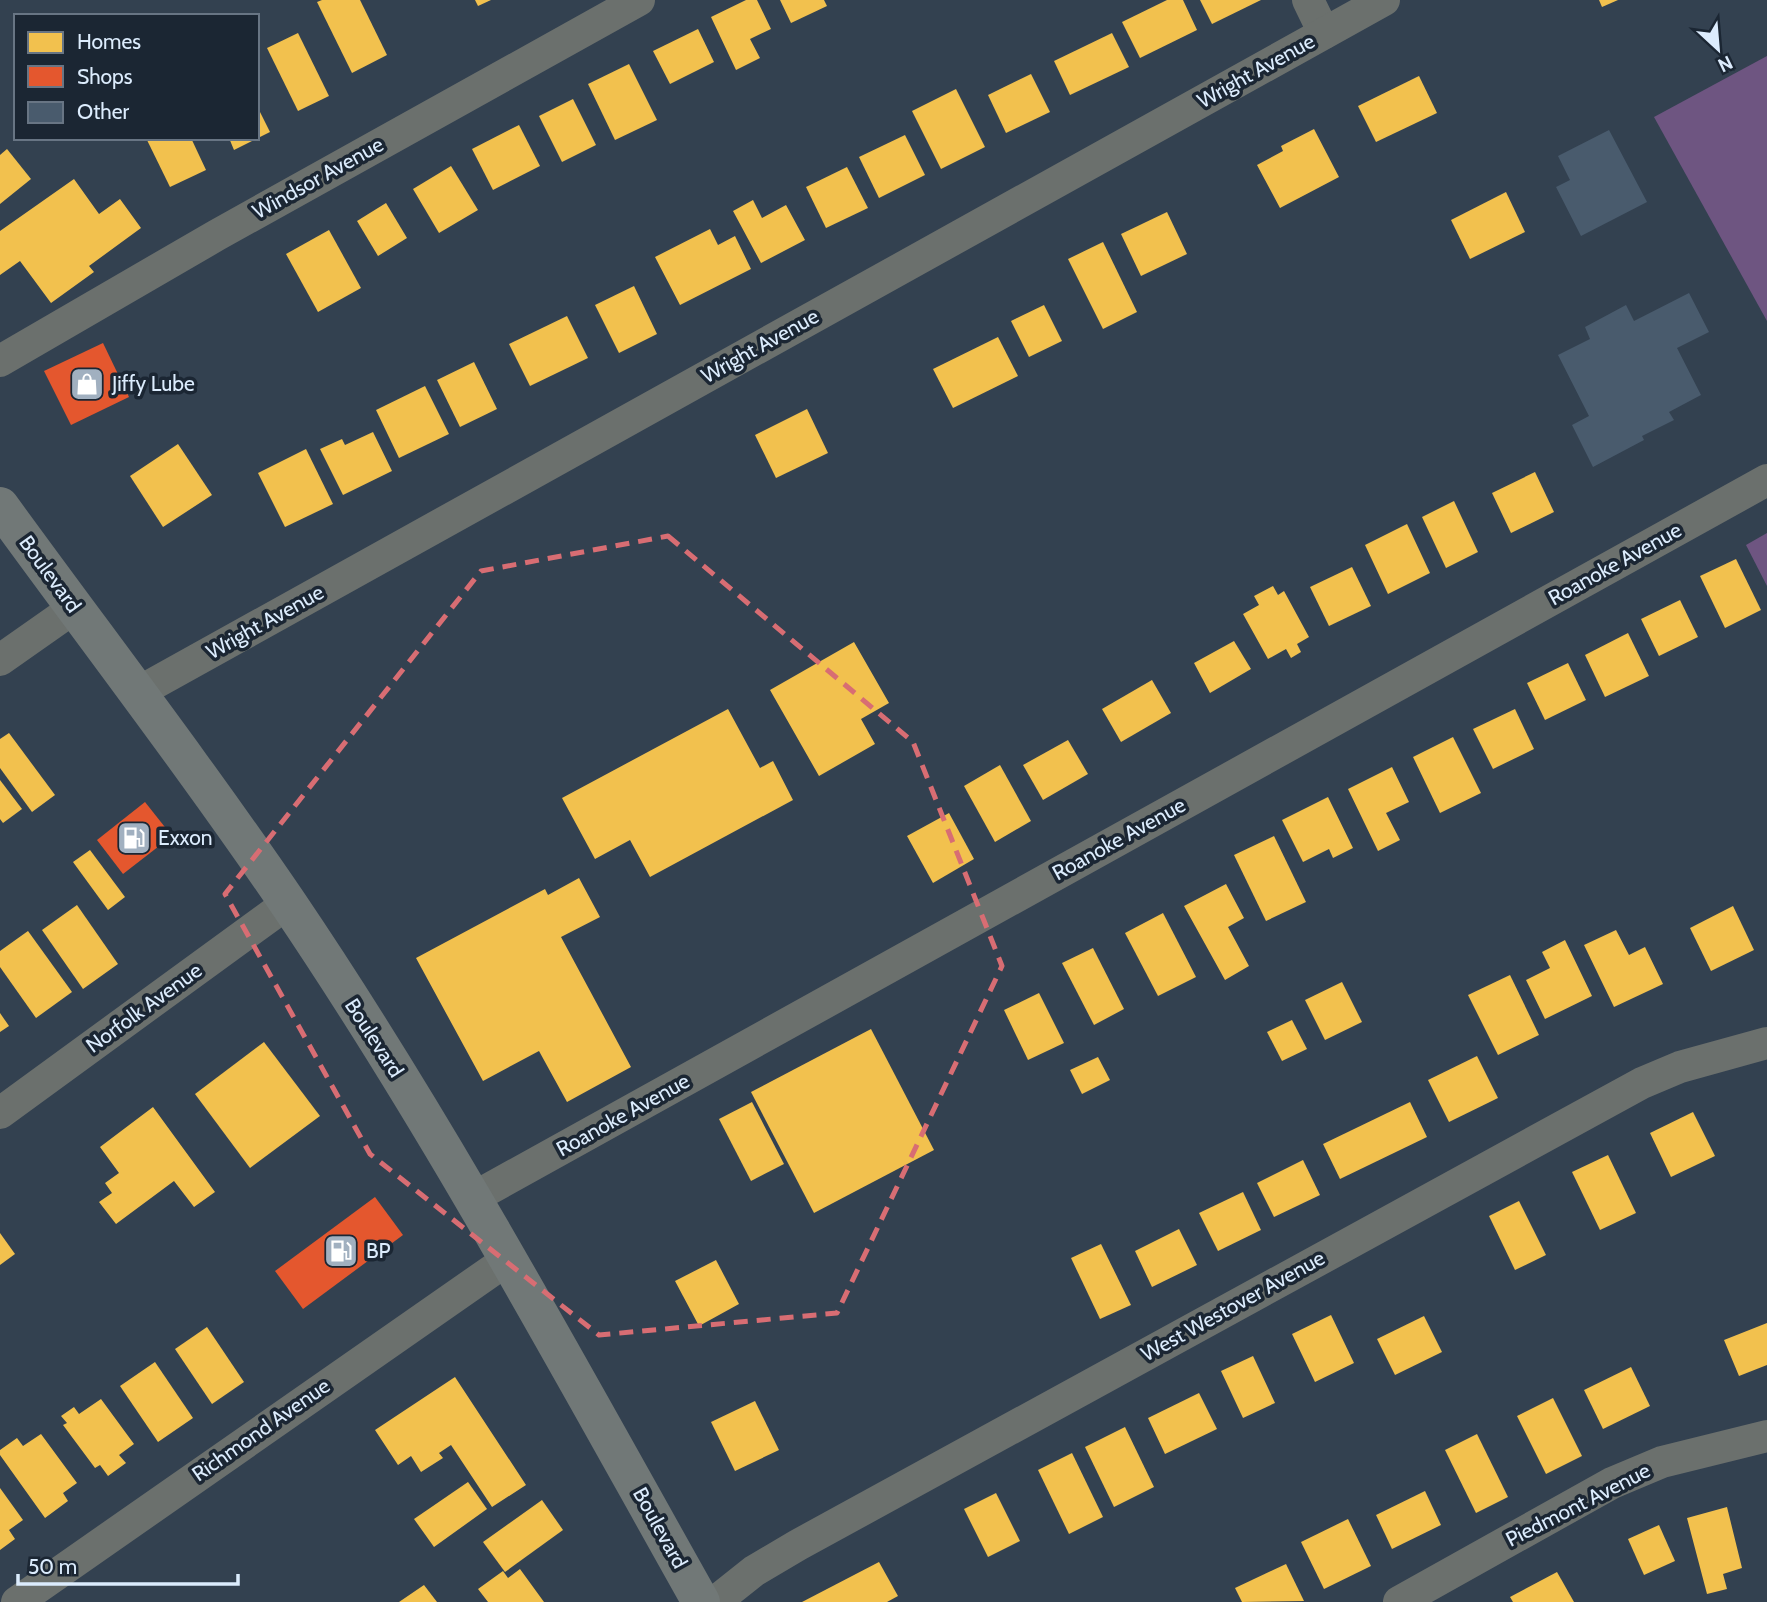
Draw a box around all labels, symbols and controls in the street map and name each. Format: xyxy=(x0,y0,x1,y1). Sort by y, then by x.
legend xyxy=(14,14,259,140)
north arrow xyxy=(1683,14,1753,84)
street label: Wright Avenue xyxy=(1193,28,1319,113)
text: Homes xyxy=(77,29,141,54)
text: N xyxy=(1714,51,1736,77)
text: Shops xyxy=(77,64,133,89)
text: Other xyxy=(77,99,129,124)
street label: Windsor Avenue xyxy=(248,131,388,224)
street label: Wright Avenue xyxy=(697,303,823,388)
shop icon: Jiffy Lube xyxy=(68,365,106,403)
place label: Jiffy Lube xyxy=(111,371,195,396)
street label: Roanoke Avenue xyxy=(1544,517,1686,610)
street label: Boulevard xyxy=(14,530,87,617)
street label: Wright Avenue xyxy=(202,579,328,664)
street label: Roanoke Avenue xyxy=(1048,792,1190,885)
fuel station icon: Exxon xyxy=(115,819,153,857)
place label: Exxon xyxy=(158,825,212,850)
street label: Norfolk Avenue xyxy=(81,957,207,1058)
street label: Boulevard xyxy=(340,994,409,1082)
street label: Roanoke Avenue xyxy=(552,1068,694,1161)
fuel station icon: BP xyxy=(322,1232,360,1270)
place label: BP xyxy=(366,1238,391,1263)
street label: West Westover Avenue xyxy=(1137,1245,1329,1366)
street label: Richmond Avenue xyxy=(187,1373,335,1486)
street label: Piedmont Avenue xyxy=(1501,1457,1654,1552)
street label: Boulevard xyxy=(628,1483,693,1573)
scale bar xyxy=(18,1542,238,1586)
text: 50 m xyxy=(28,1554,77,1579)

